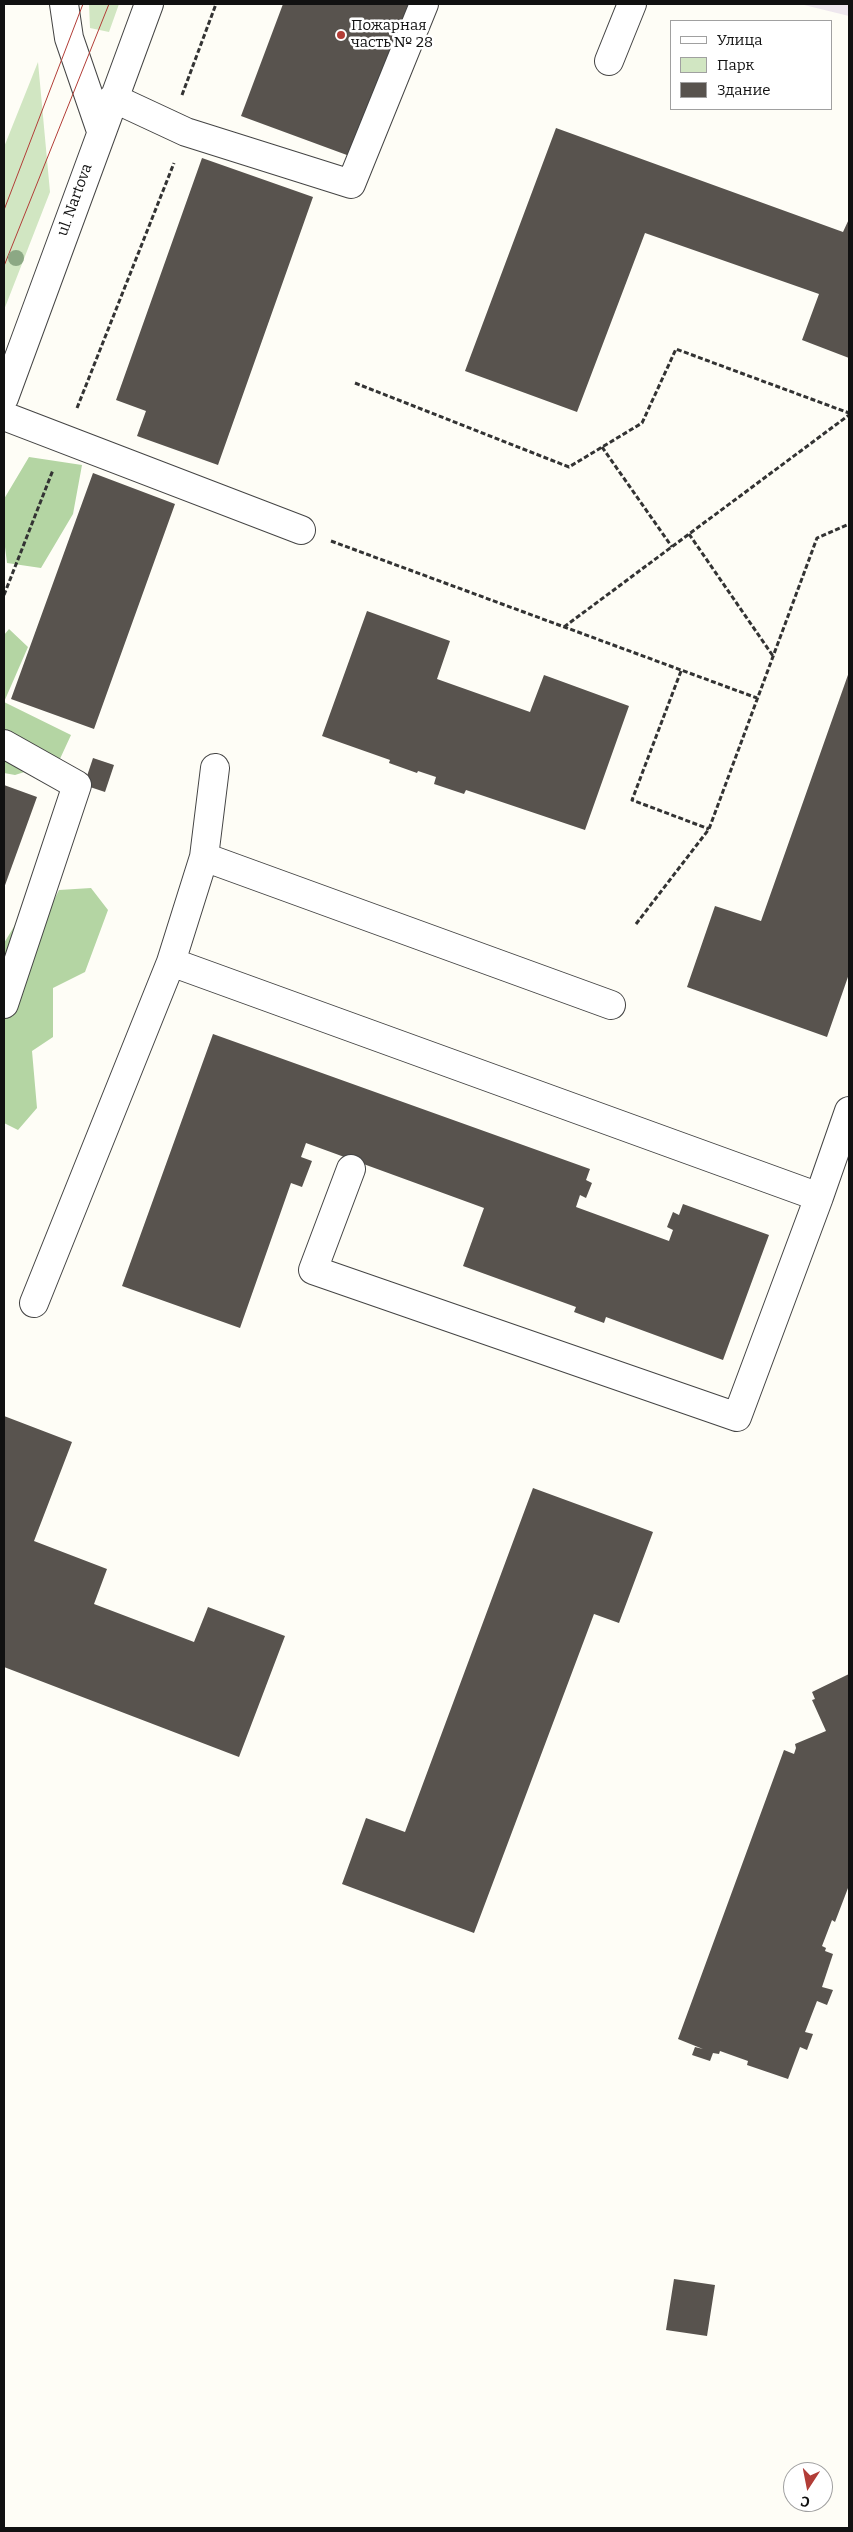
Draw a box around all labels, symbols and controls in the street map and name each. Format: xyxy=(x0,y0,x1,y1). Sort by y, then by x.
place label: Пожарная часть № 28 xyxy=(351,17,433,52)
legend xyxy=(670,20,833,110)
marker: Пожарная часть № 28 xyxy=(335,29,347,41)
text: Улица xyxy=(717,31,763,49)
text: Парк xyxy=(717,56,754,74)
text: Здание xyxy=(717,81,771,99)
street label: ul. Nartova xyxy=(54,161,96,239)
north arrow xyxy=(783,2462,833,2512)
text: С xyxy=(799,2492,811,2510)

